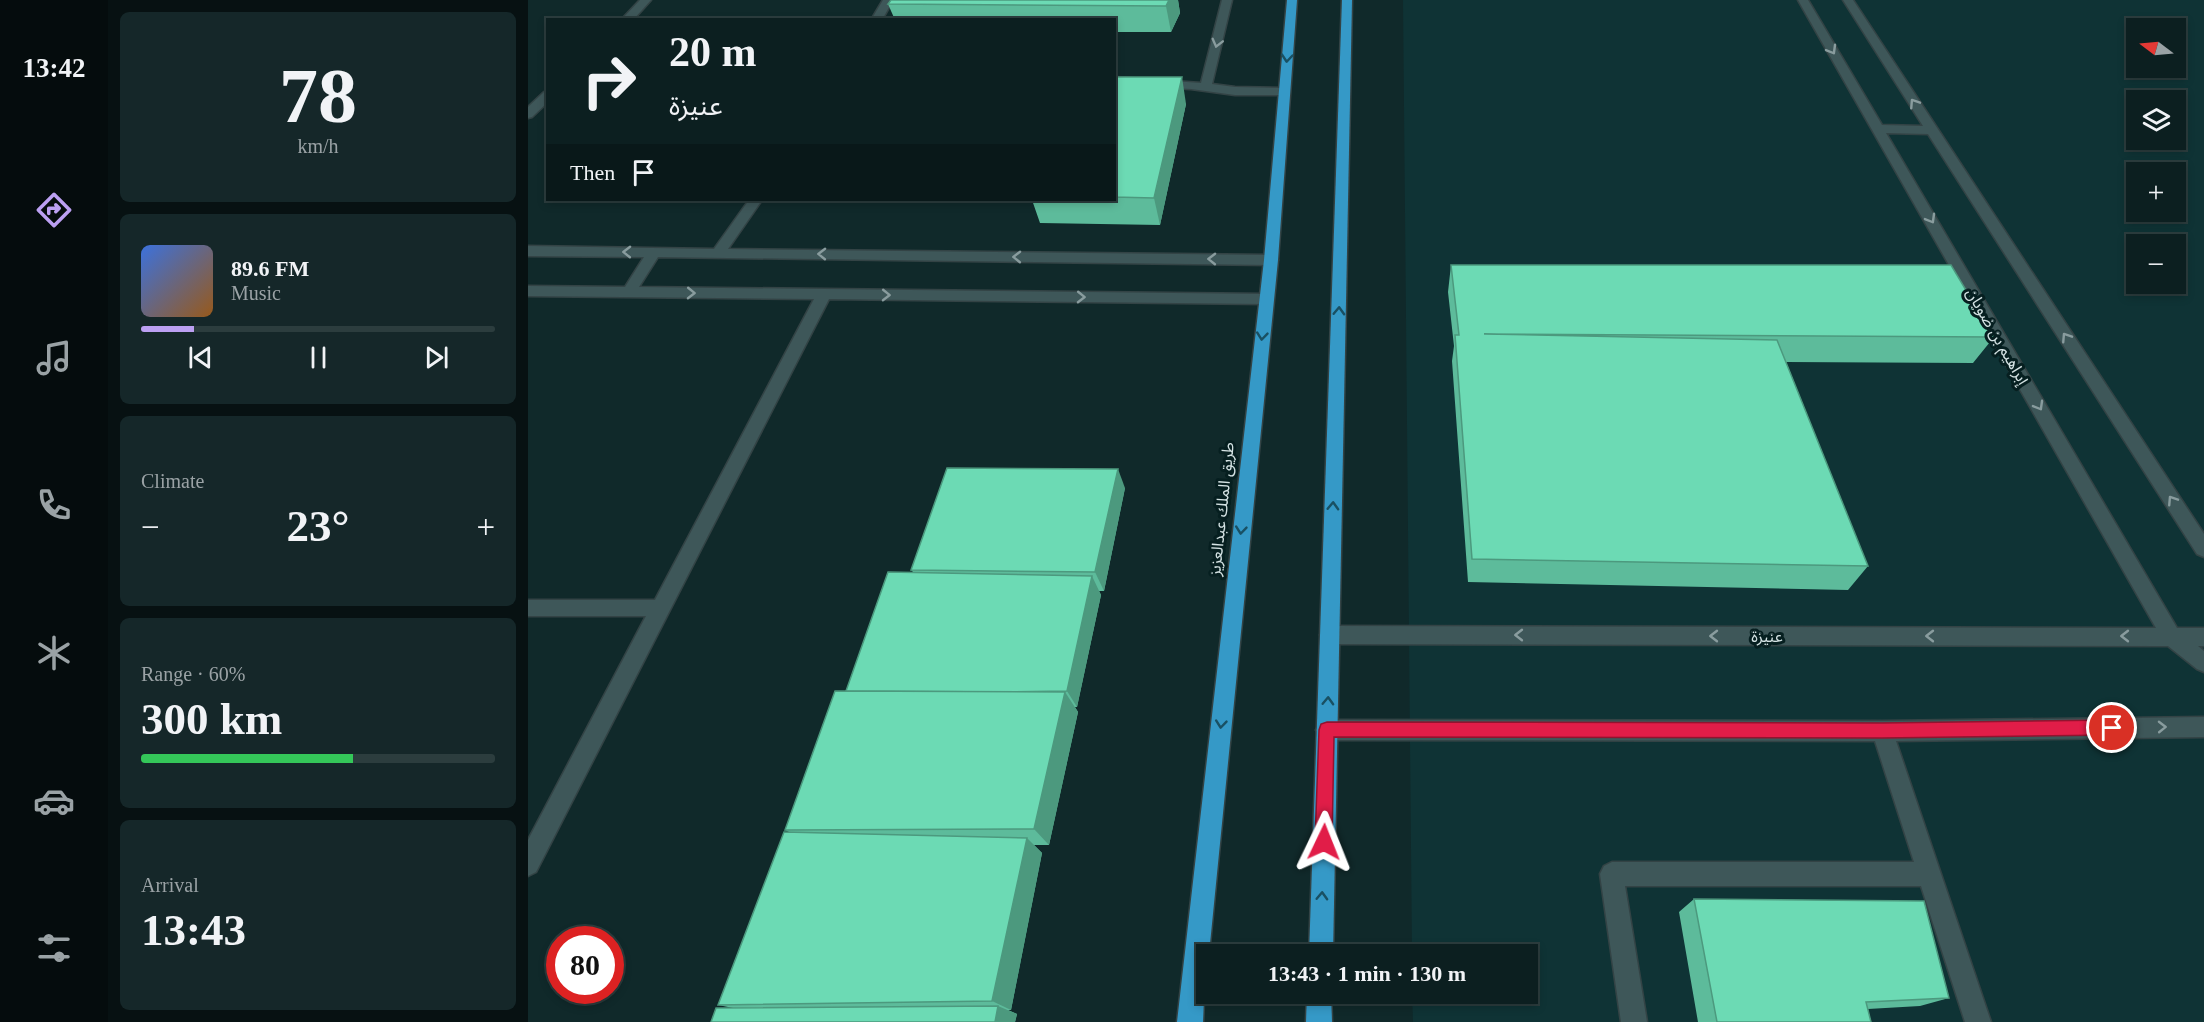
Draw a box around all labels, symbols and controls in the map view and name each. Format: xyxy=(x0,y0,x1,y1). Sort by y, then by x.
north arrow xyxy=(2126,18,2186,78)
map controls xyxy=(2126,18,2186,294)
text: 20 m xyxy=(669,29,757,75)
one-way arrow xyxy=(1211,38,1224,48)
icon: right xyxy=(570,42,648,120)
one-way arrow xyxy=(1825,44,1837,54)
text: 78 xyxy=(279,52,357,139)
text: 13:42 xyxy=(23,53,86,83)
one-way arrow xyxy=(1281,54,1294,63)
button: layers xyxy=(2126,90,2186,150)
text: عنيزة xyxy=(669,91,722,121)
one-way arrow xyxy=(1910,99,1922,109)
text: km/h xyxy=(297,135,339,157)
icon: arrive xyxy=(627,156,660,189)
text: Then xyxy=(570,160,615,185)
button: + xyxy=(2126,162,2186,222)
icon: directions xyxy=(33,189,75,231)
one-way arrow xyxy=(1923,213,1935,223)
button: − xyxy=(2126,234,2186,294)
one-way arrow xyxy=(623,246,632,258)
one-way arrow xyxy=(818,248,827,260)
one-way arrow xyxy=(1013,250,1022,263)
one-way arrow xyxy=(1208,253,1217,265)
text: 89.6 FM xyxy=(231,256,309,281)
text: Music xyxy=(231,282,281,304)
street label: إبراهيم بن ضويان xyxy=(1960,285,2032,390)
one-way arrow xyxy=(687,286,696,299)
one-way arrow xyxy=(882,289,891,301)
one-way arrow xyxy=(1077,291,1086,303)
one-way arrow xyxy=(1332,306,1345,315)
one-way arrow xyxy=(1256,332,1269,341)
one-way arrow xyxy=(2062,333,2073,344)
icon: music xyxy=(33,337,75,379)
icon: previous xyxy=(184,341,217,374)
icon: pause xyxy=(302,341,335,374)
icon: next xyxy=(420,341,453,374)
one-way arrow xyxy=(2032,400,2043,410)
street label: طريق الملك عبدالعزيز xyxy=(1206,441,1239,578)
text: Climate xyxy=(141,470,204,492)
icon: phone xyxy=(33,484,75,526)
one-way arrow xyxy=(2168,496,2179,507)
text: 23° xyxy=(287,501,350,551)
one-way arrow xyxy=(1327,501,1339,510)
text: − xyxy=(141,509,160,545)
text: + xyxy=(476,509,495,545)
one-way arrow xyxy=(1235,525,1248,535)
street label: عنيزة xyxy=(1751,628,1783,646)
one-way arrow xyxy=(1514,629,1523,641)
one-way arrow xyxy=(1709,629,1718,642)
one-way arrow xyxy=(1925,630,1934,642)
one-way arrow xyxy=(2120,630,2129,642)
icon: climate xyxy=(33,632,75,674)
text: Range · 60% xyxy=(141,663,245,685)
text: 300 km xyxy=(141,694,282,744)
one-way arrow xyxy=(1321,696,1334,705)
pin xyxy=(2086,702,2137,753)
icon: arrive xyxy=(2095,711,2128,744)
one-way arrow xyxy=(1215,719,1227,728)
one-way arrow xyxy=(2158,721,2167,733)
icon: car xyxy=(33,780,75,822)
position arrow xyxy=(1292,810,1356,874)
text: Arrival xyxy=(141,874,199,896)
one-way arrow xyxy=(1316,891,1328,900)
text: 13:43 xyxy=(141,905,246,955)
speed limit sign: 80 xyxy=(546,926,624,1004)
icon: filters xyxy=(33,927,75,969)
text: 13:43 · 1 min · 130 m xyxy=(1268,961,1466,986)

